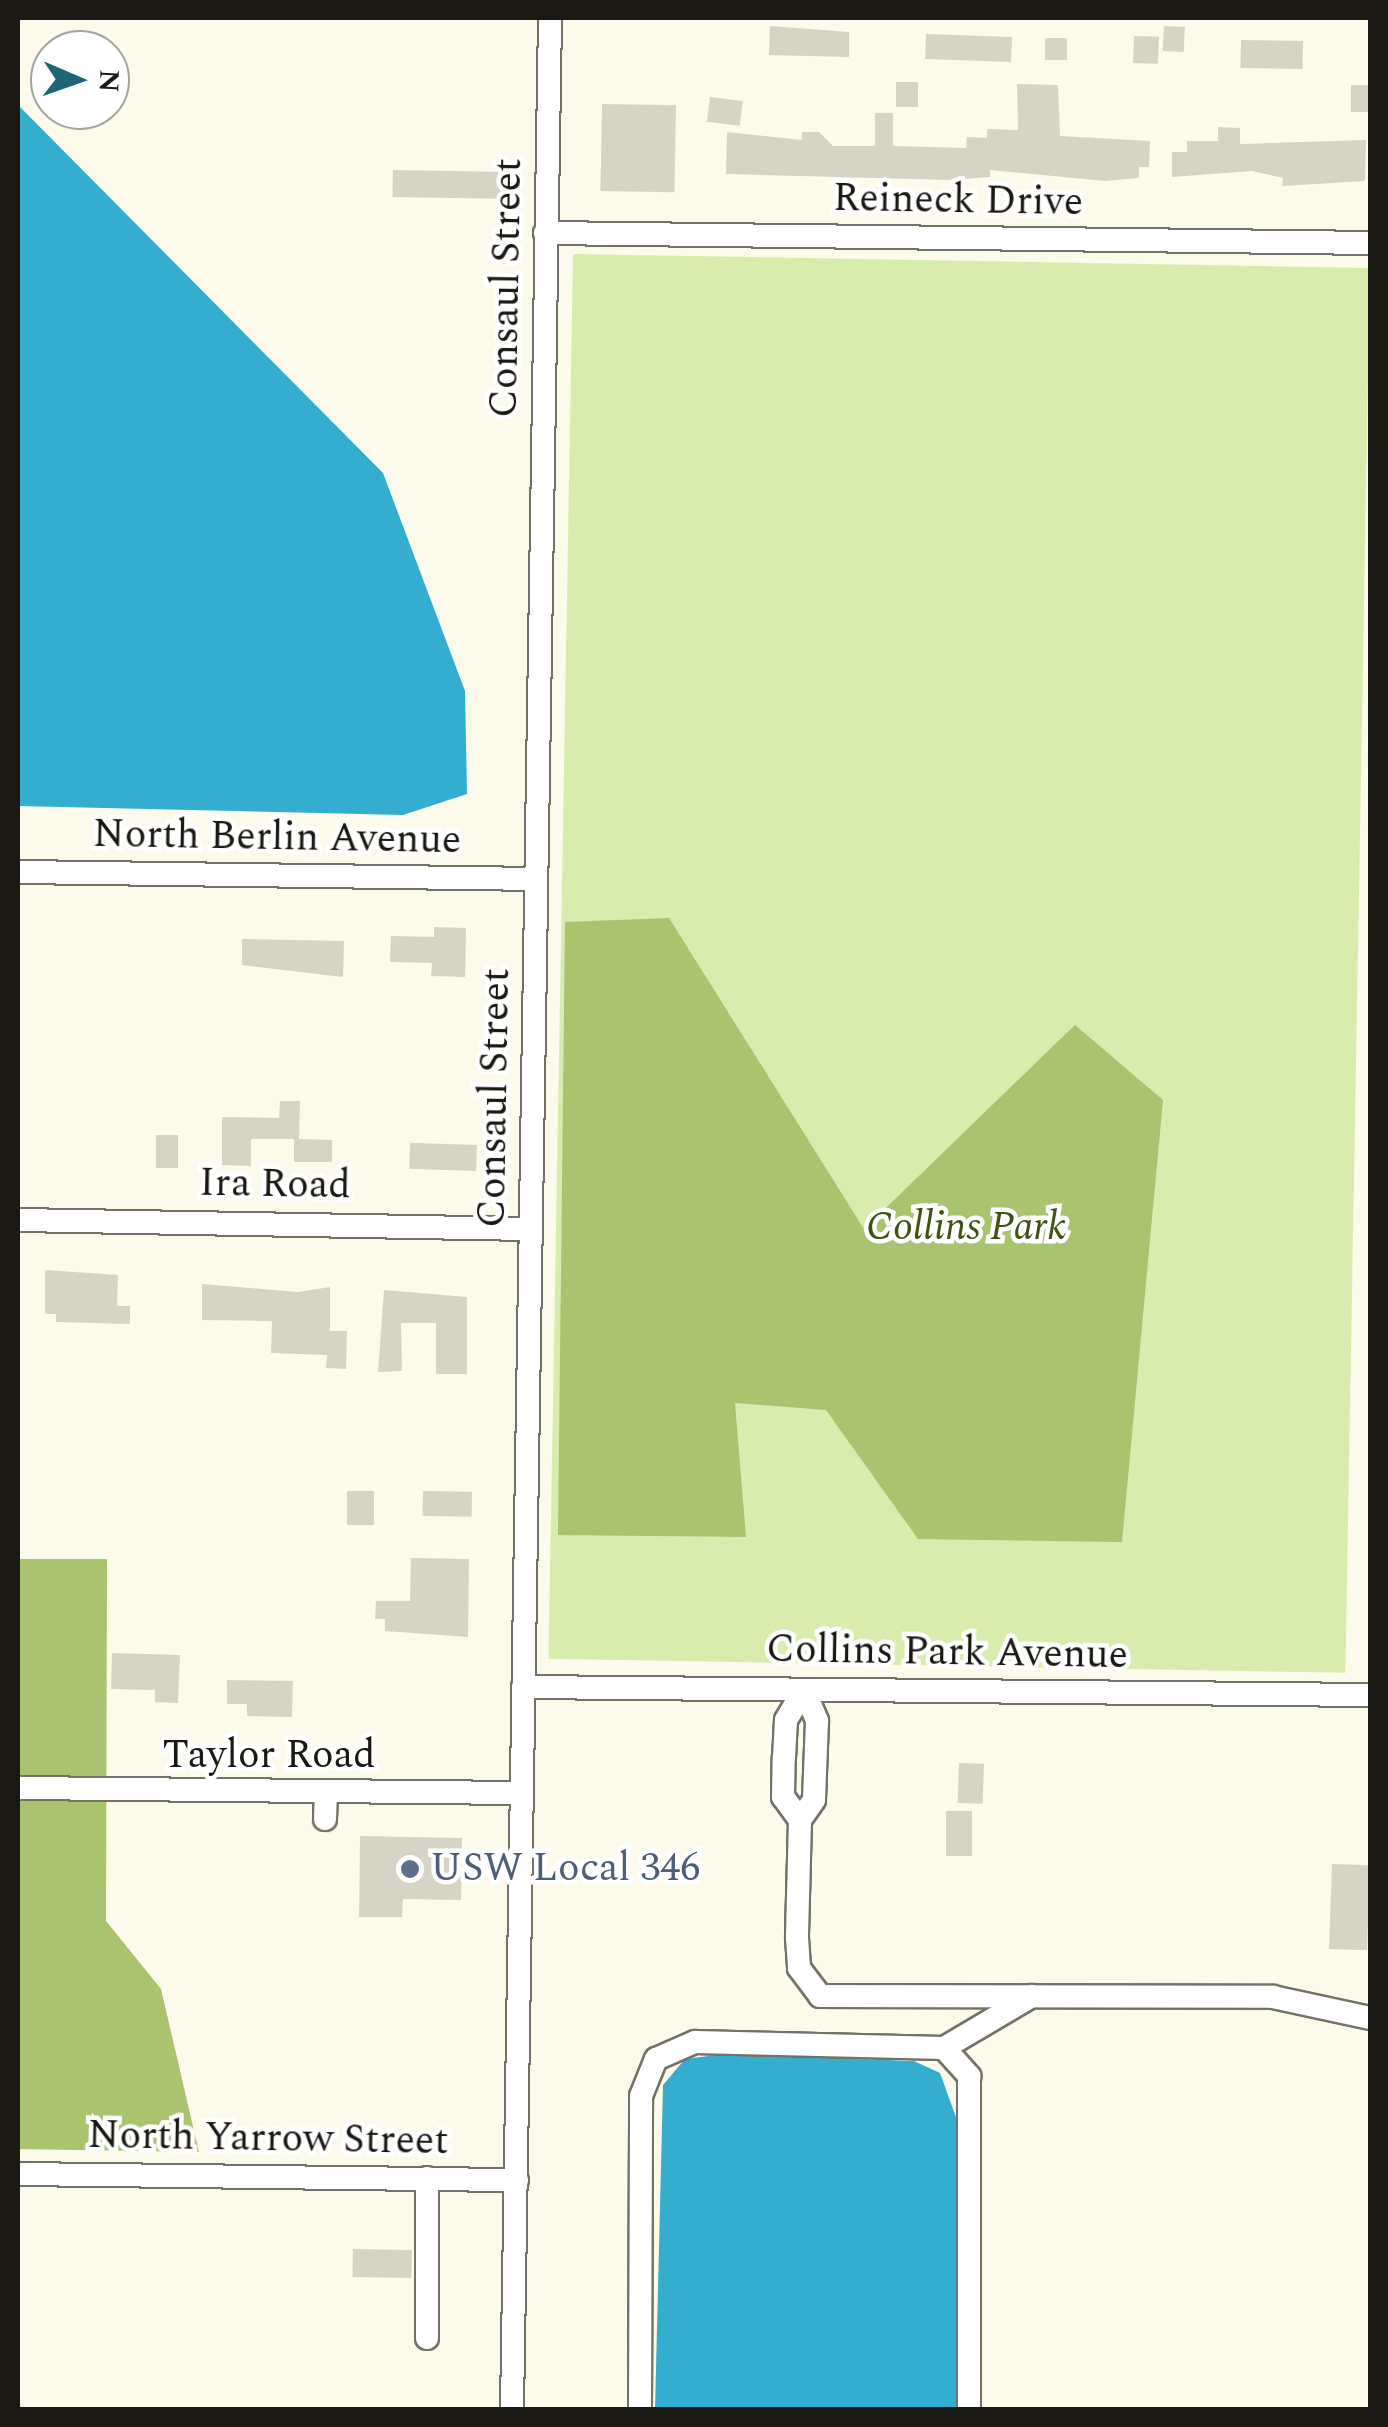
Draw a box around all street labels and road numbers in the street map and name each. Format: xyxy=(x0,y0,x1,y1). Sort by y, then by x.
street label: Consaul Street xyxy=(481,158,533,418)
street label: Reineck Drive xyxy=(832,175,1084,227)
street label: North Berlin Avenue xyxy=(92,811,462,865)
street label: Consaul Street xyxy=(469,968,521,1228)
street label: Ira Road xyxy=(199,1160,351,1210)
street label: Collins Park Avenue xyxy=(766,1626,1128,1680)
street label: Taylor Road xyxy=(162,1732,376,1780)
street label: North Yarrow Street xyxy=(87,2112,449,2166)

